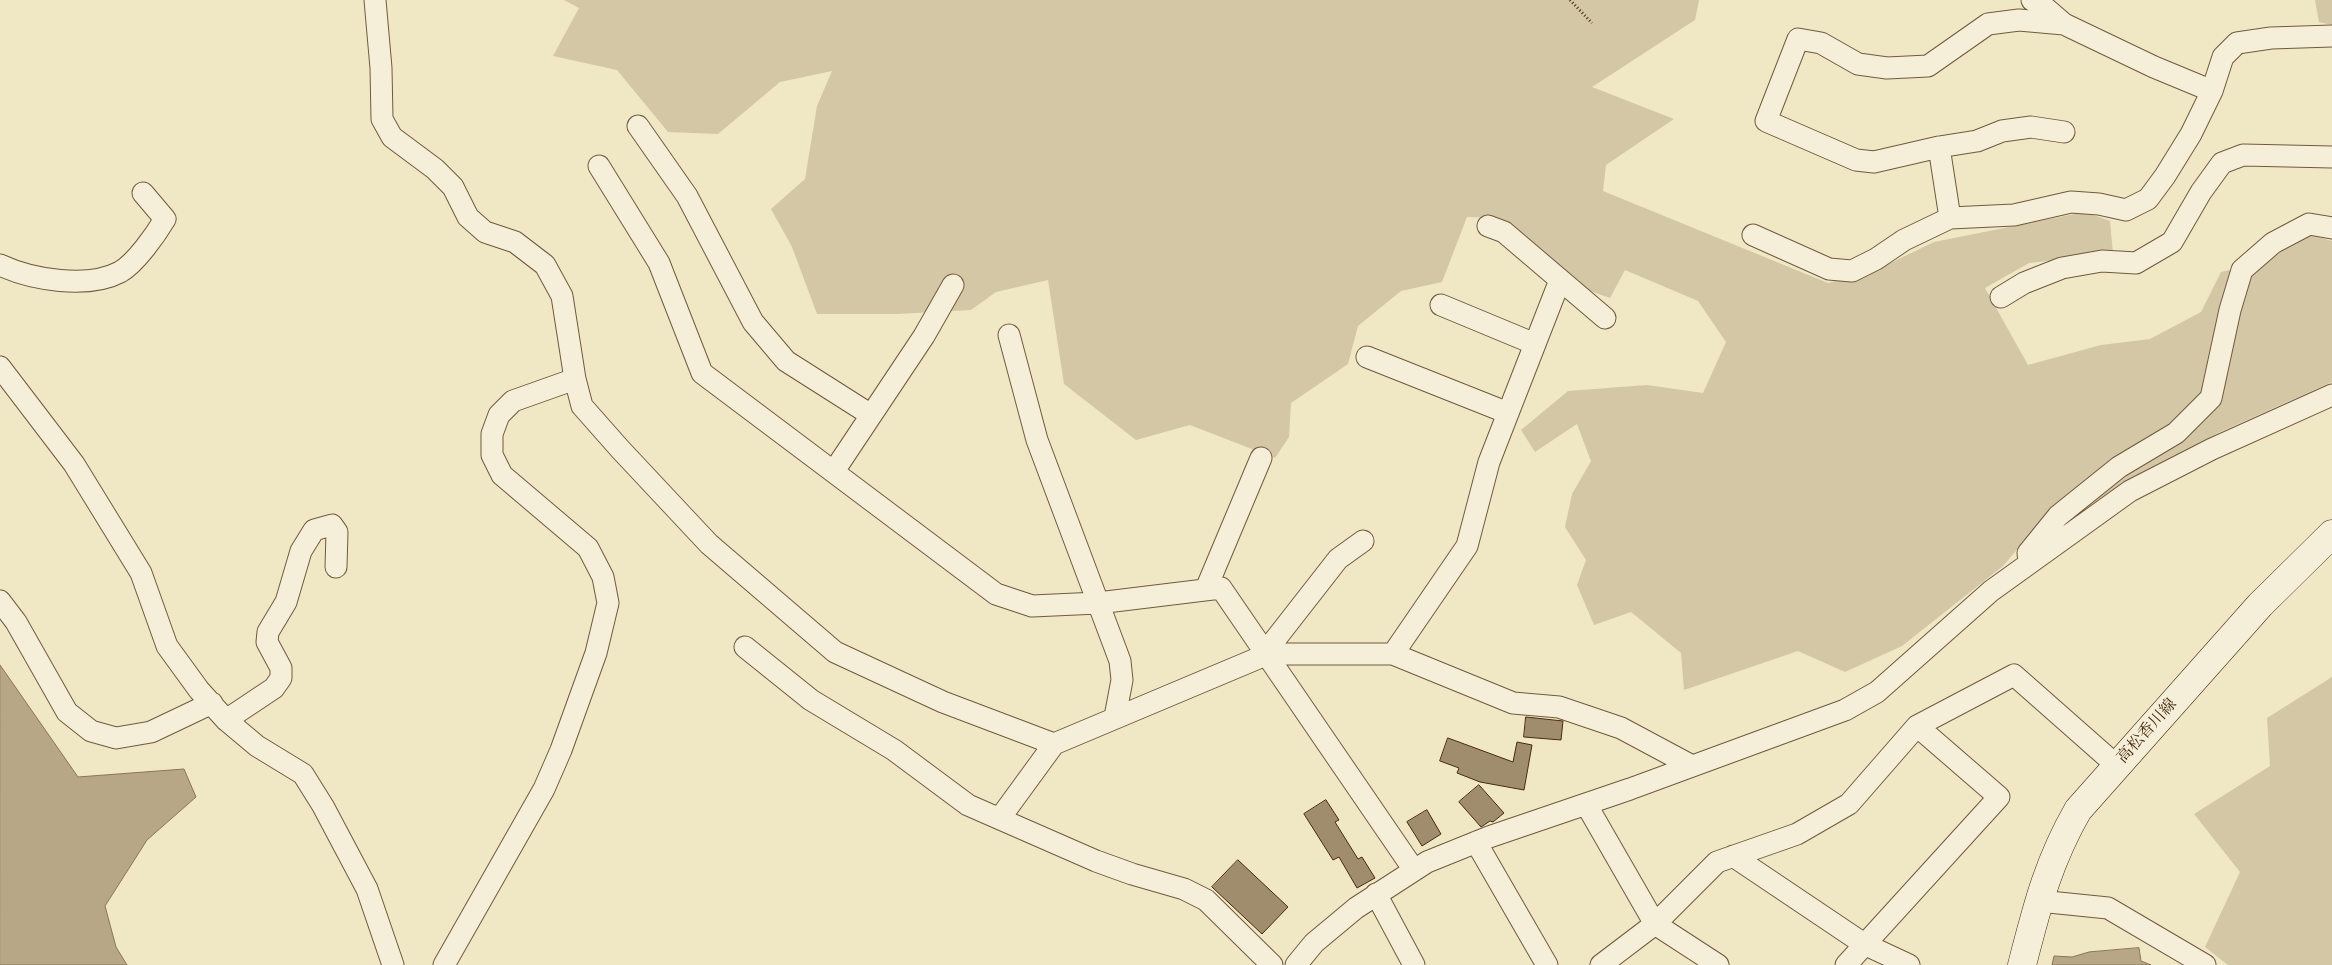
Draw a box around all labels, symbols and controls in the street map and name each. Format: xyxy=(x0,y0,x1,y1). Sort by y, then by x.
street label: 高松香川線 xyxy=(2113,695,2181,767)

